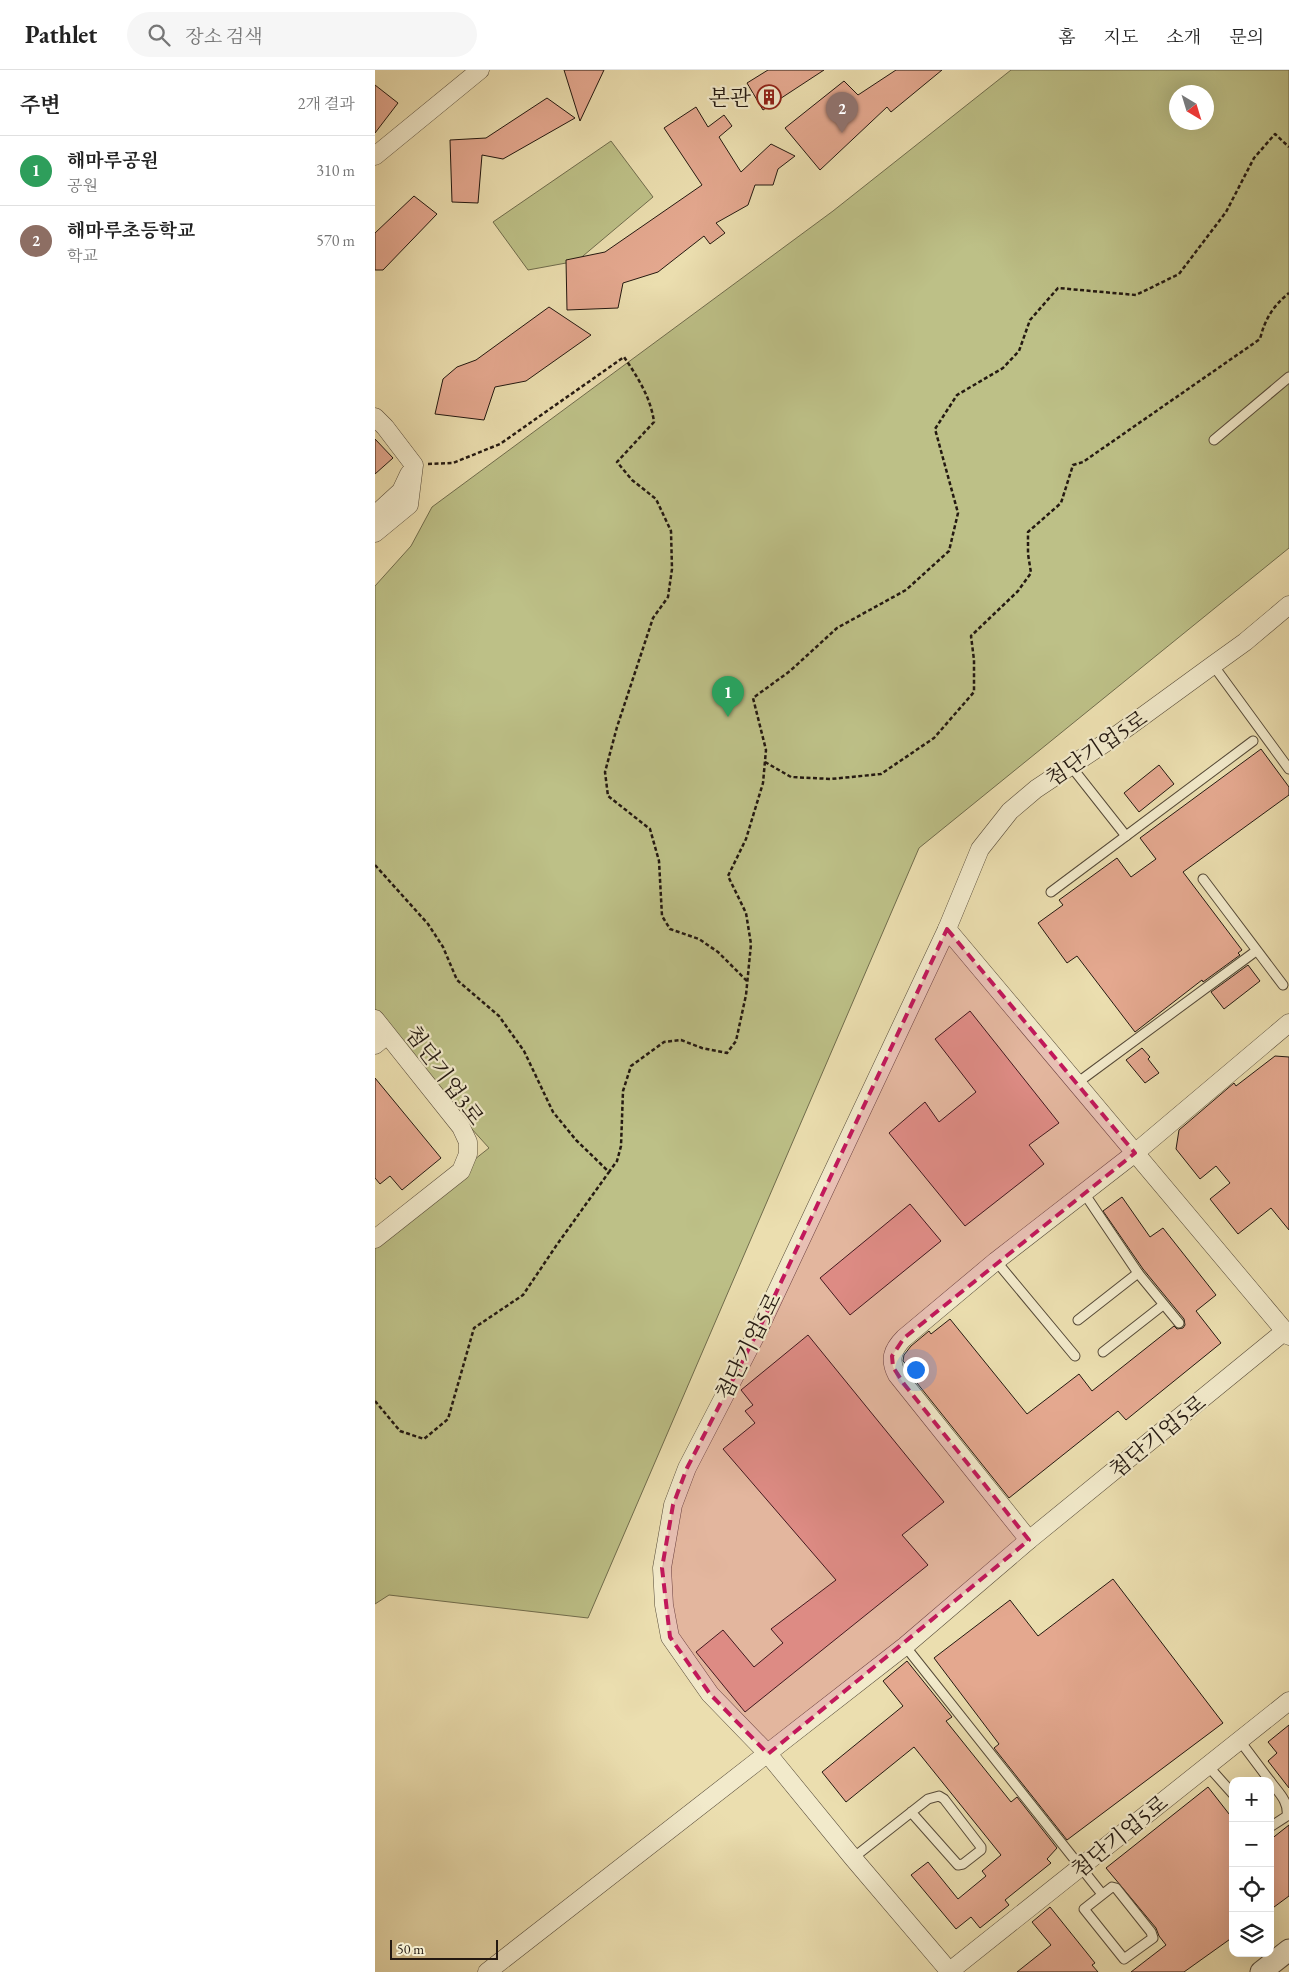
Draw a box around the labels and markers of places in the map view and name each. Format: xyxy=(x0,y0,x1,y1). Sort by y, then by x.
place label: 본관 xyxy=(708,83,752,112)
building icon: 본관 xyxy=(756,84,782,110)
pin: 2 xyxy=(826,92,858,133)
pin: 1 xyxy=(712,676,744,717)

